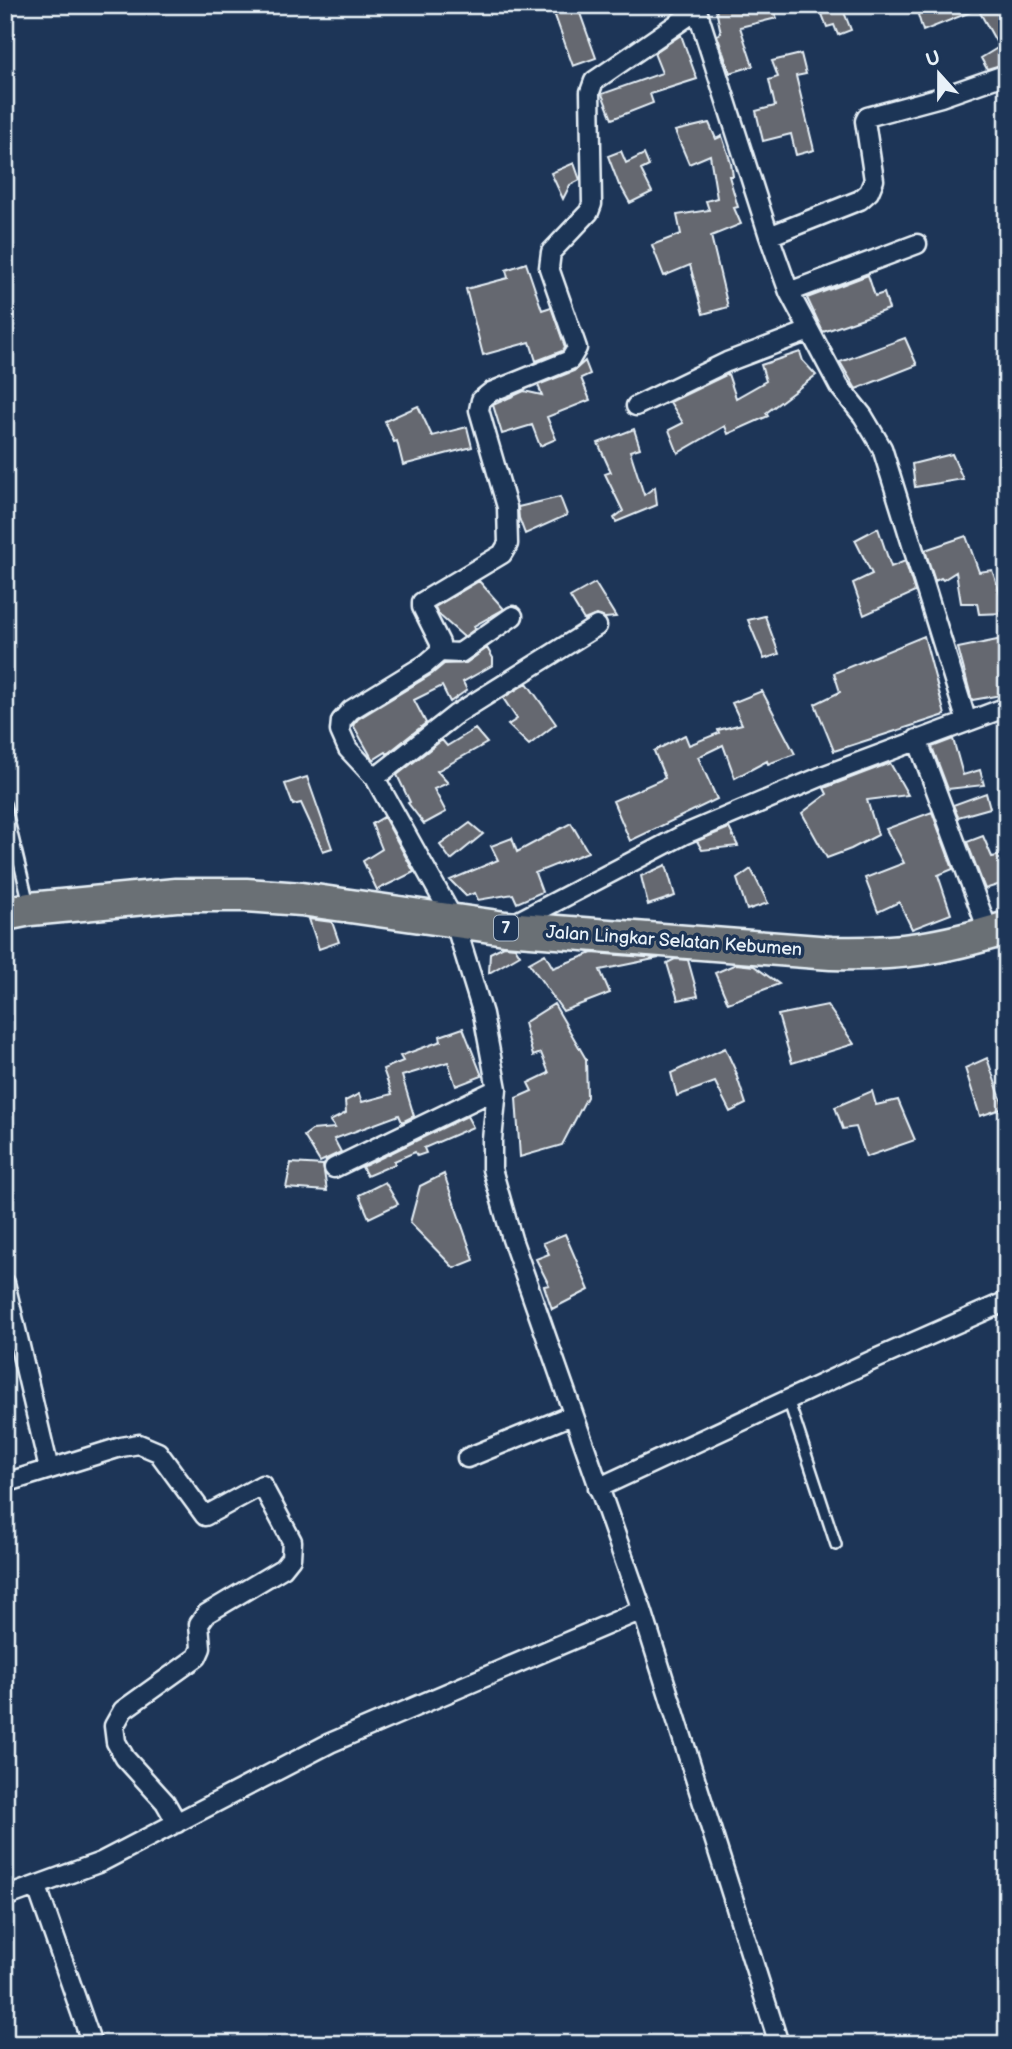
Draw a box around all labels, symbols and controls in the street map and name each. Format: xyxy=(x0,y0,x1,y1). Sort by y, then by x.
north arrow xyxy=(904,38,974,108)
text: U xyxy=(923,46,944,73)
road number: 7 xyxy=(494,916,518,940)
street label: Jalan Lingkar Selatan Kebumen xyxy=(545,922,803,960)

